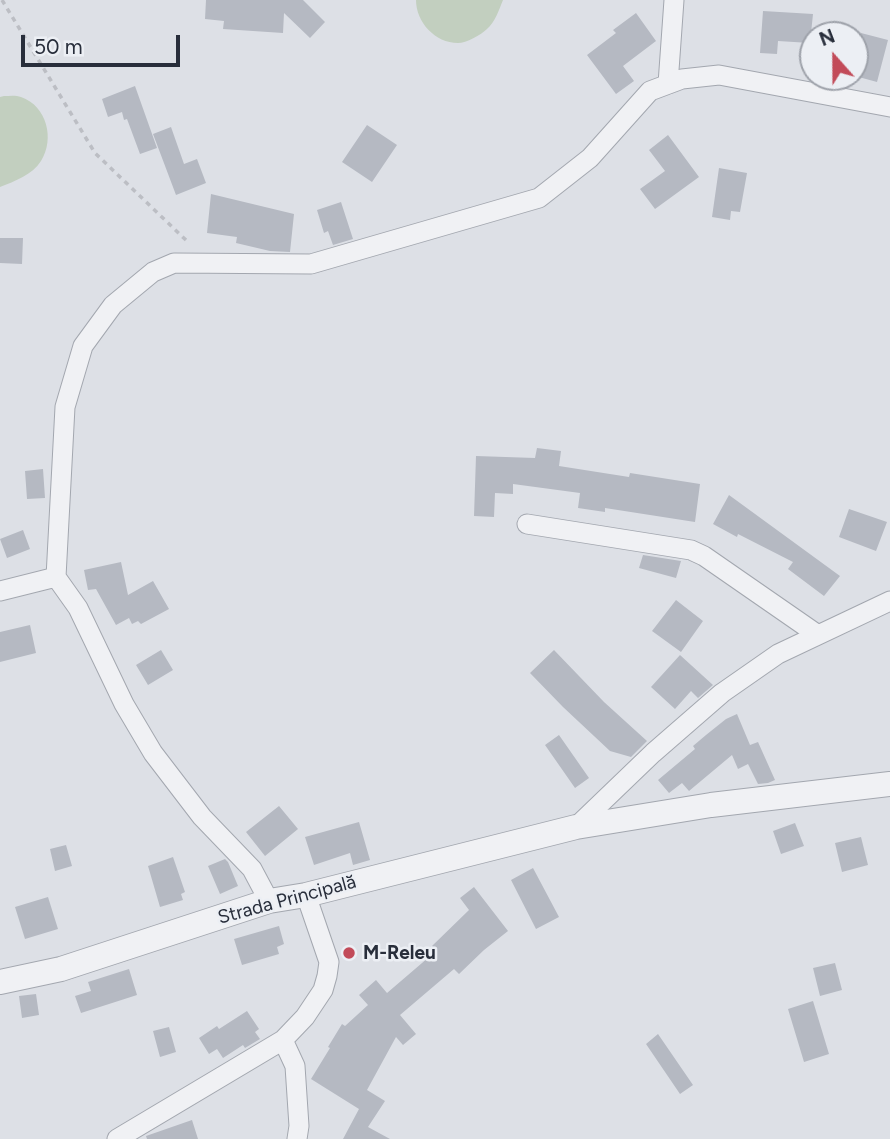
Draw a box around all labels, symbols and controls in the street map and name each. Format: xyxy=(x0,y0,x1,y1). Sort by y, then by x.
scale bar xyxy=(24,21,184,65)
north arrow xyxy=(799,21,869,91)
text: N xyxy=(816,24,838,51)
text: 50 m xyxy=(34,34,83,59)
street label: Strada Principală xyxy=(215,871,359,929)
place label: M-Releu xyxy=(363,942,436,964)
marker: M-Releu xyxy=(341,945,357,961)

